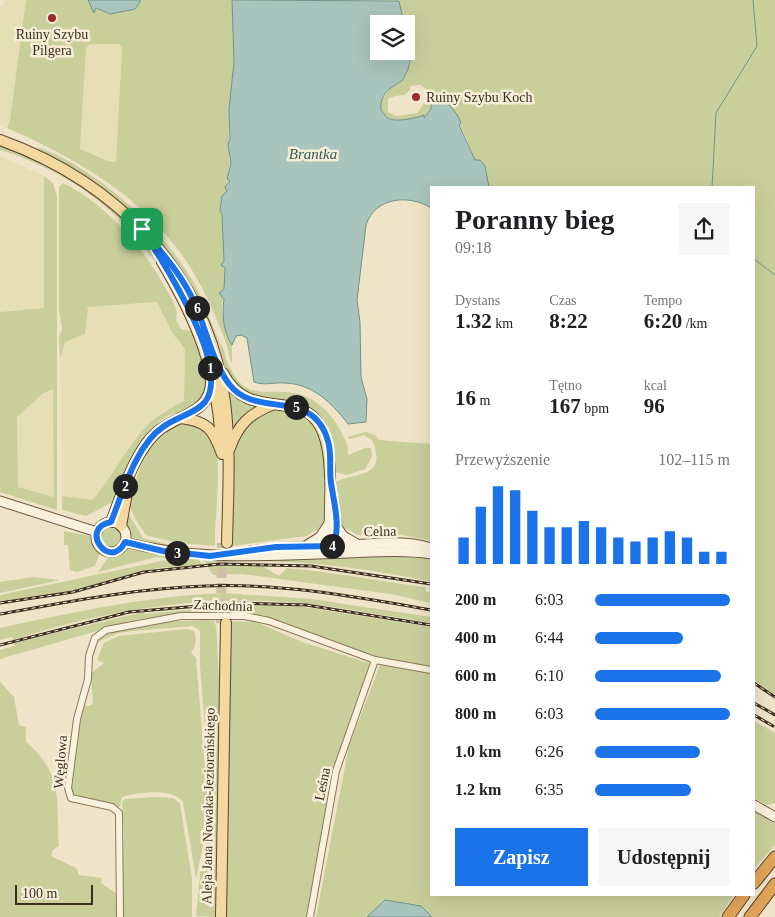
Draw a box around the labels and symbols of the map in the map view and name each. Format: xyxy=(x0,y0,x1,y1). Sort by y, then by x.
marker: Ruiny Szybu Pilgera xyxy=(46,12,58,24)
place label: Ruiny Szybu Pilgera xyxy=(16,27,88,58)
place label: Ruiny Szybu Koch xyxy=(426,90,533,105)
marker: Ruiny Szybu Koch xyxy=(410,91,422,103)
water label: Brantka xyxy=(289,146,337,162)
pin xyxy=(121,208,163,250)
pin: 6 xyxy=(184,296,210,320)
pin: 1 xyxy=(198,356,222,380)
pin: 5 xyxy=(284,394,308,420)
pin: 2 xyxy=(112,474,138,498)
street label: Celna xyxy=(364,524,397,539)
pin: 4 xyxy=(320,534,344,558)
pin: 3 xyxy=(164,540,190,566)
street label: Zachodnia xyxy=(193,597,254,614)
street label: Aleja Jana Nowaka-Jeziorańskiego xyxy=(199,708,218,904)
street label: Węglowa xyxy=(51,734,70,789)
street label: Leśna xyxy=(312,765,333,802)
scale bar xyxy=(15,882,92,905)

